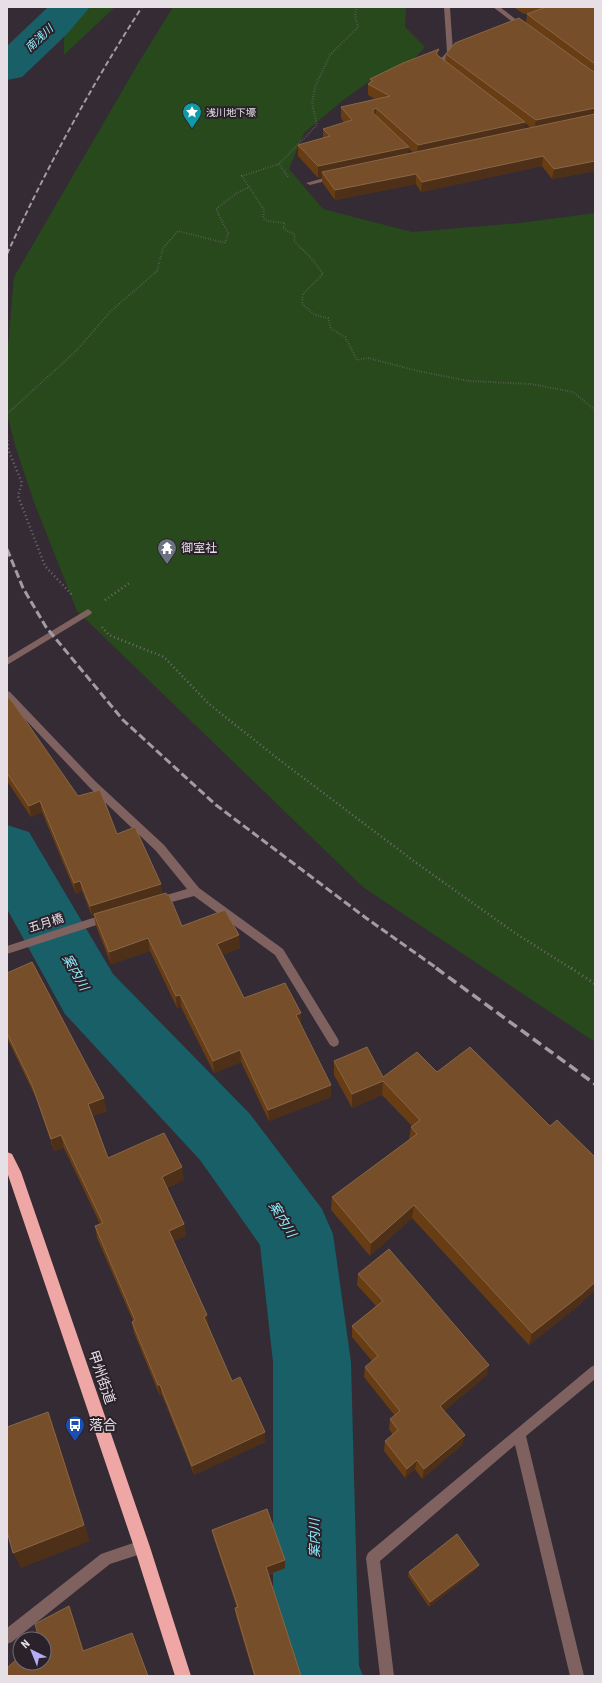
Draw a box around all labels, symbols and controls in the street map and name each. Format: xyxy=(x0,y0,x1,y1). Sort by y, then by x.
water label: 南浅川 xyxy=(23,22,57,54)
place icon: 浅川地下壕 xyxy=(181,101,203,129)
place label: 浅川地下壕 xyxy=(206,107,256,118)
temple icon: 御室社 xyxy=(156,537,178,565)
place label: 御室社 xyxy=(181,541,217,555)
street label: 五月橋 xyxy=(27,911,65,935)
water label: 案内川 xyxy=(59,952,93,995)
water label: 案内川 xyxy=(266,1199,300,1241)
street label: 甲州街道 xyxy=(85,1348,119,1406)
bus stop icon: 落合 xyxy=(64,1414,86,1442)
place label: 落合 xyxy=(89,1417,117,1433)
water label: 案内川 xyxy=(307,1516,322,1558)
north arrow xyxy=(12,1631,52,1671)
text: N xyxy=(19,1637,33,1651)

